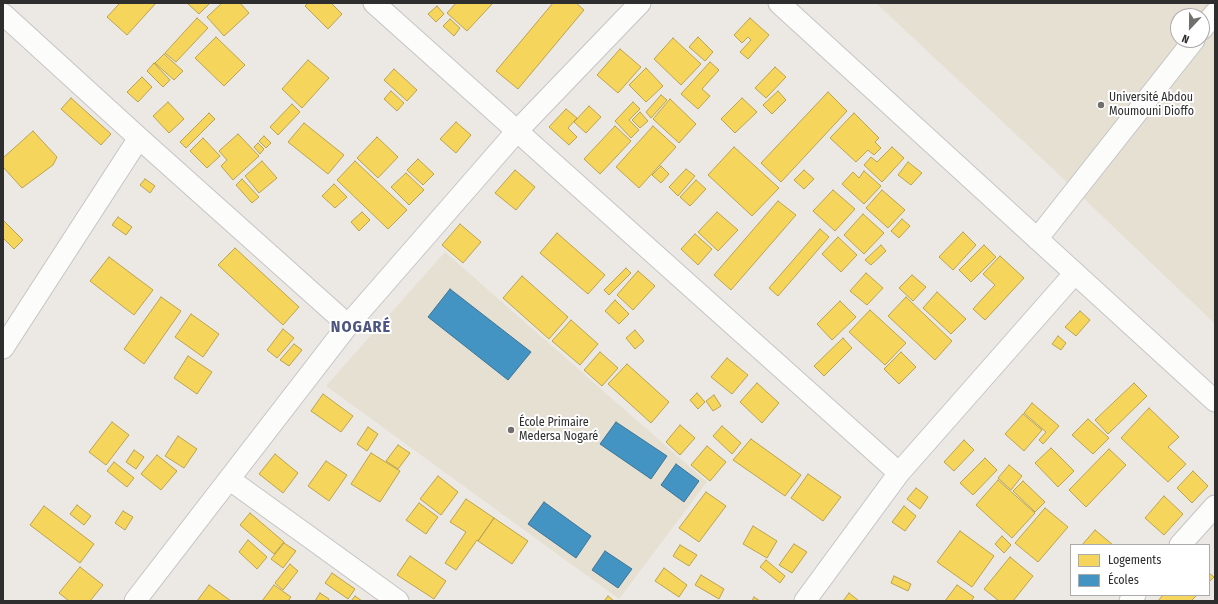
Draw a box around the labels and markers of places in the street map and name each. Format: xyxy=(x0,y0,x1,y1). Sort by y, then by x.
place label: Université Abdou Moumouni Dioffo xyxy=(1109,91,1194,119)
marker: Université Abdou Moumouni Dioffo xyxy=(1096,100,1106,110)
place label: École Primaire Medersa Nogaré xyxy=(519,416,598,444)
marker: École Primaire Medersa Nogaré xyxy=(506,425,516,435)

